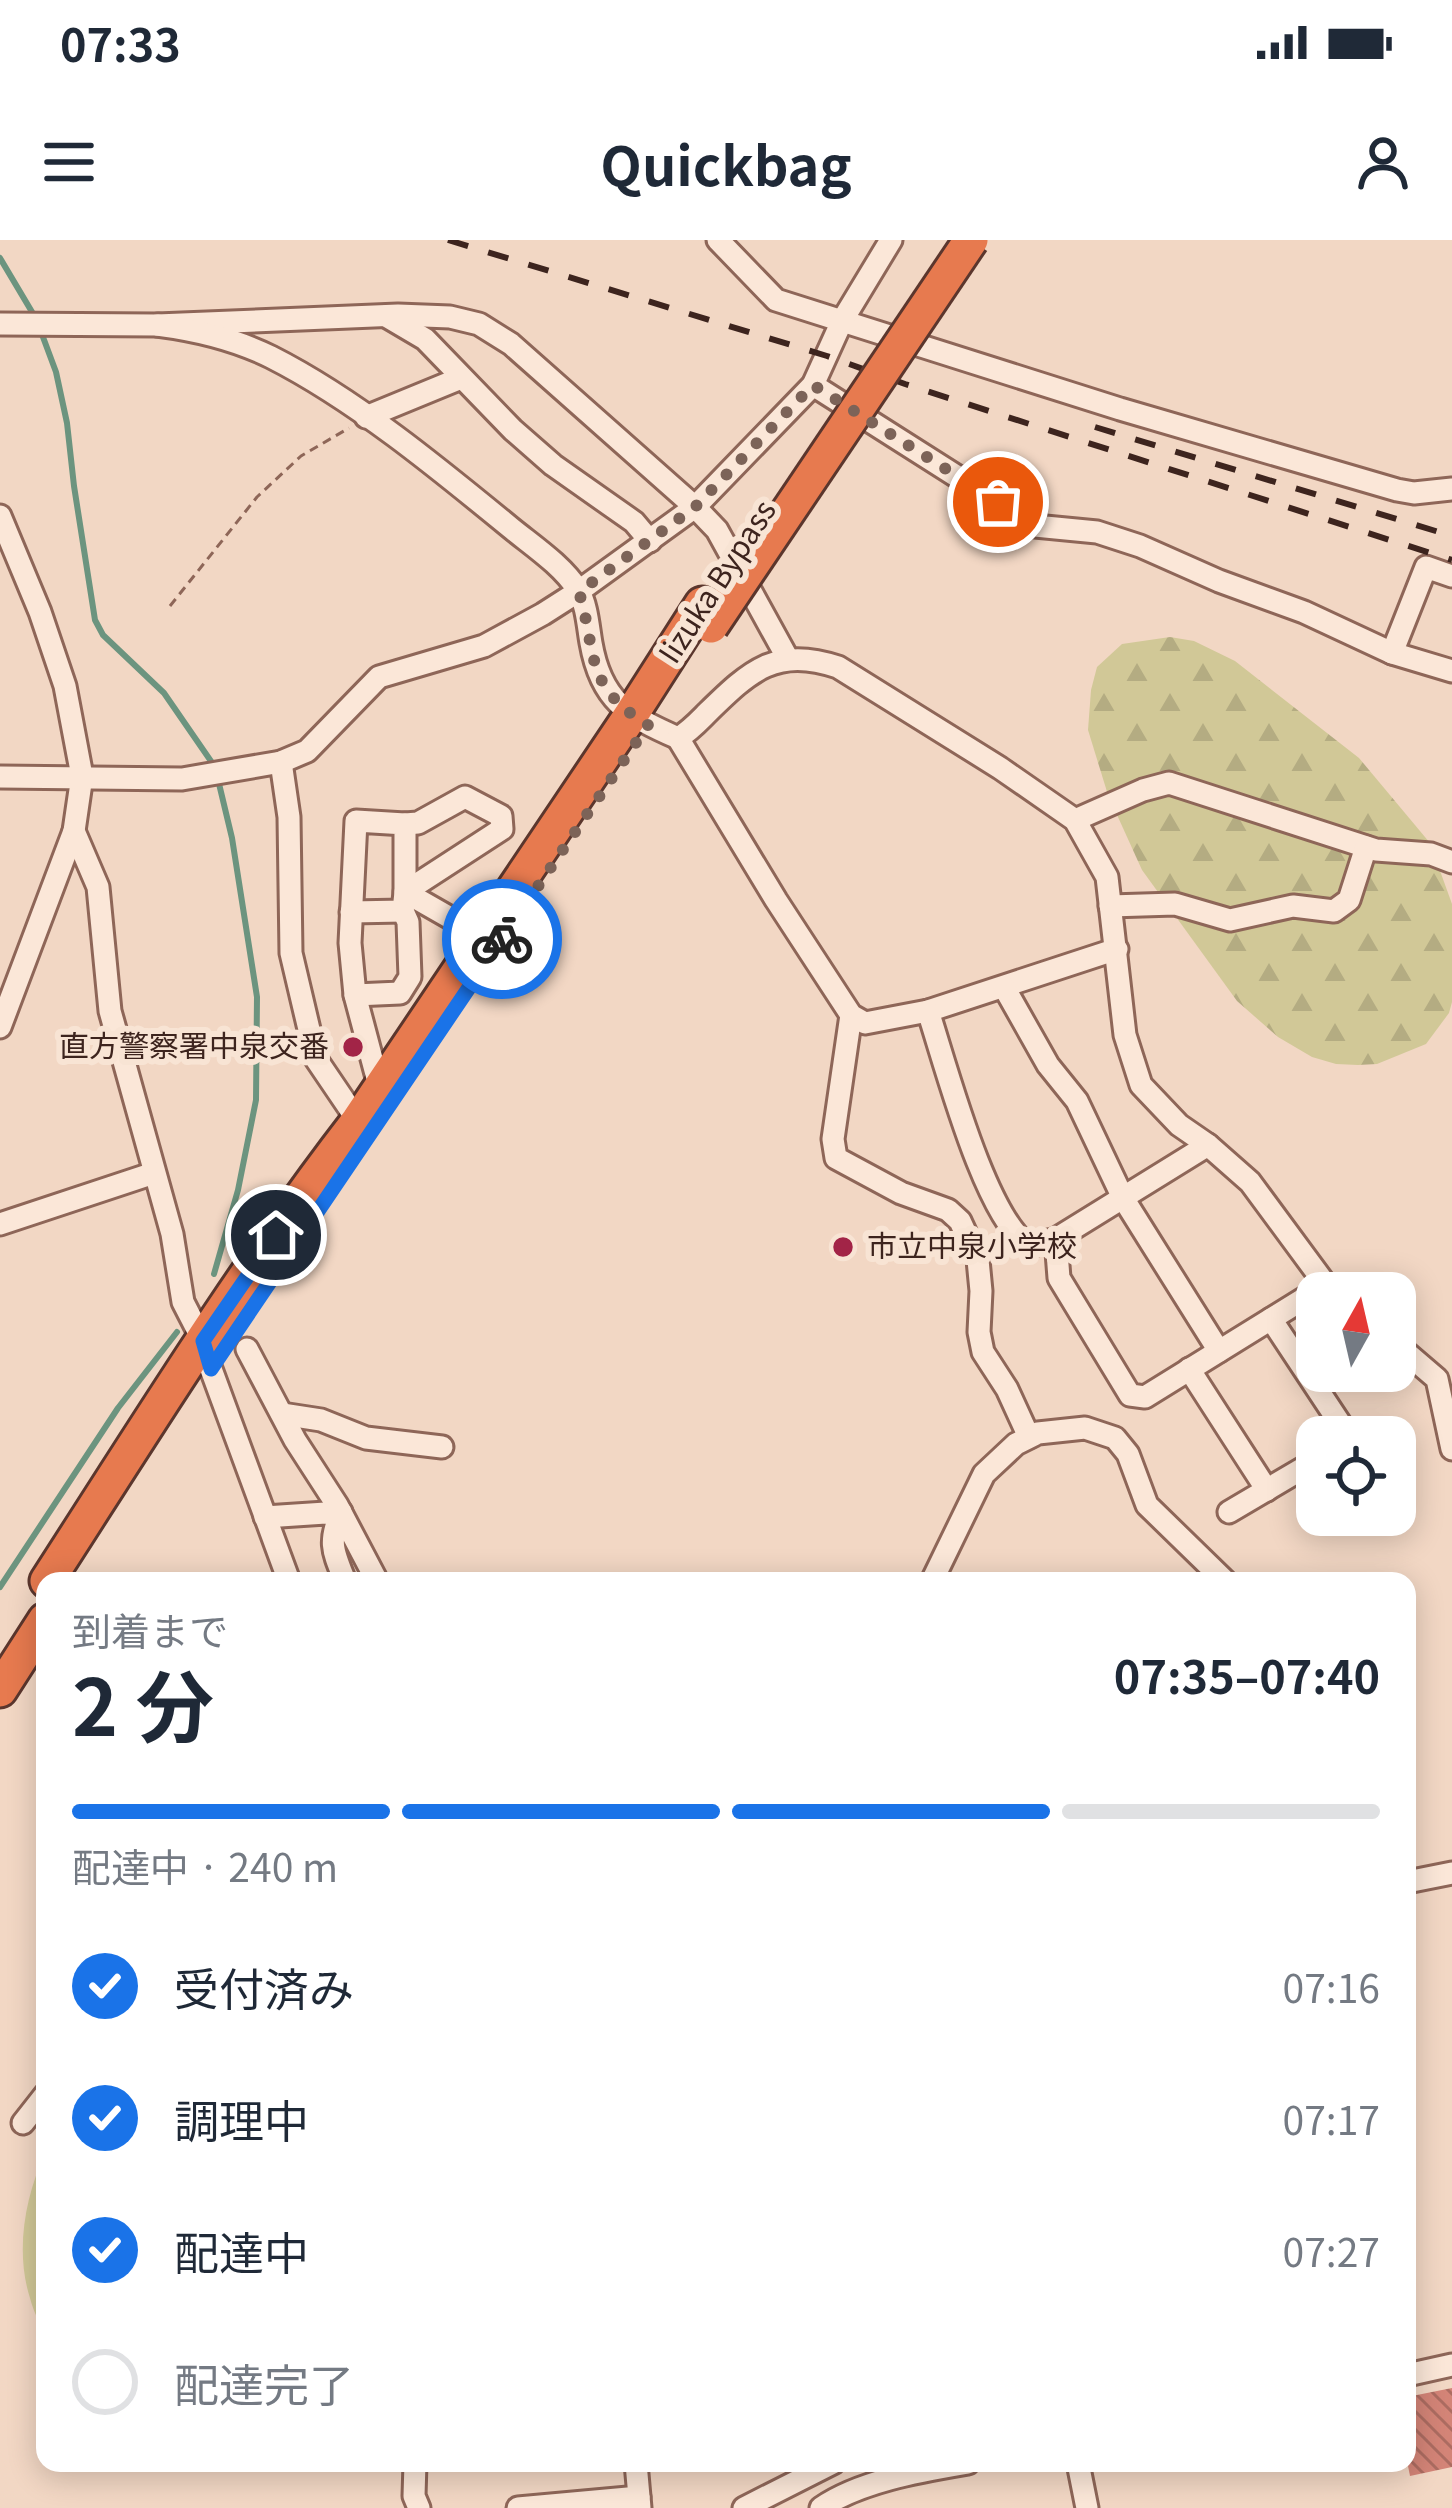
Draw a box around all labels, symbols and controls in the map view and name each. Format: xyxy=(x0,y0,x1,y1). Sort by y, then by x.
text: 07:33 xyxy=(60,10,181,75)
text: Quickbag xyxy=(600,123,852,202)
icon: menu xyxy=(36,129,102,195)
icon: person xyxy=(1350,129,1416,195)
pin xyxy=(947,451,1049,553)
icon: bag xyxy=(965,469,1031,535)
street label: Iizuka Bypass xyxy=(646,490,785,671)
courier xyxy=(442,879,562,999)
icon: bike xyxy=(469,906,535,972)
place label: 直方警察署中泉交番 xyxy=(59,1022,329,1066)
marker: 直方警察署中泉交番 xyxy=(340,1034,366,1060)
pin xyxy=(225,1184,327,1286)
icon: home xyxy=(243,1202,309,1268)
place label: 市立中泉小学校 xyxy=(867,1222,1077,1266)
marker: 市立中泉小学校 xyxy=(830,1234,856,1260)
north arrow xyxy=(1296,1272,1416,1392)
map controls xyxy=(1296,1272,1416,1536)
button: locate xyxy=(1296,1416,1416,1536)
text: 到着まで xyxy=(72,1601,228,1657)
text: 07:35–07:40 xyxy=(1114,1642,1380,1707)
text: 2 分 xyxy=(72,1646,214,1758)
text: 配達中 · 240 m xyxy=(72,1837,338,1893)
icon: check xyxy=(72,1953,138,2019)
text: 受付済み xyxy=(174,1954,354,2019)
text: 07:16 xyxy=(1283,1958,1380,2014)
icon: check xyxy=(72,2085,138,2151)
text: 調理中 xyxy=(174,2086,309,2151)
text: 07:17 xyxy=(1283,2090,1380,2146)
icon: check xyxy=(72,2217,138,2283)
text: 配達中 xyxy=(174,2218,309,2283)
text: 07:27 xyxy=(1283,2222,1380,2278)
text: 配達完了 xyxy=(174,2350,354,2415)

